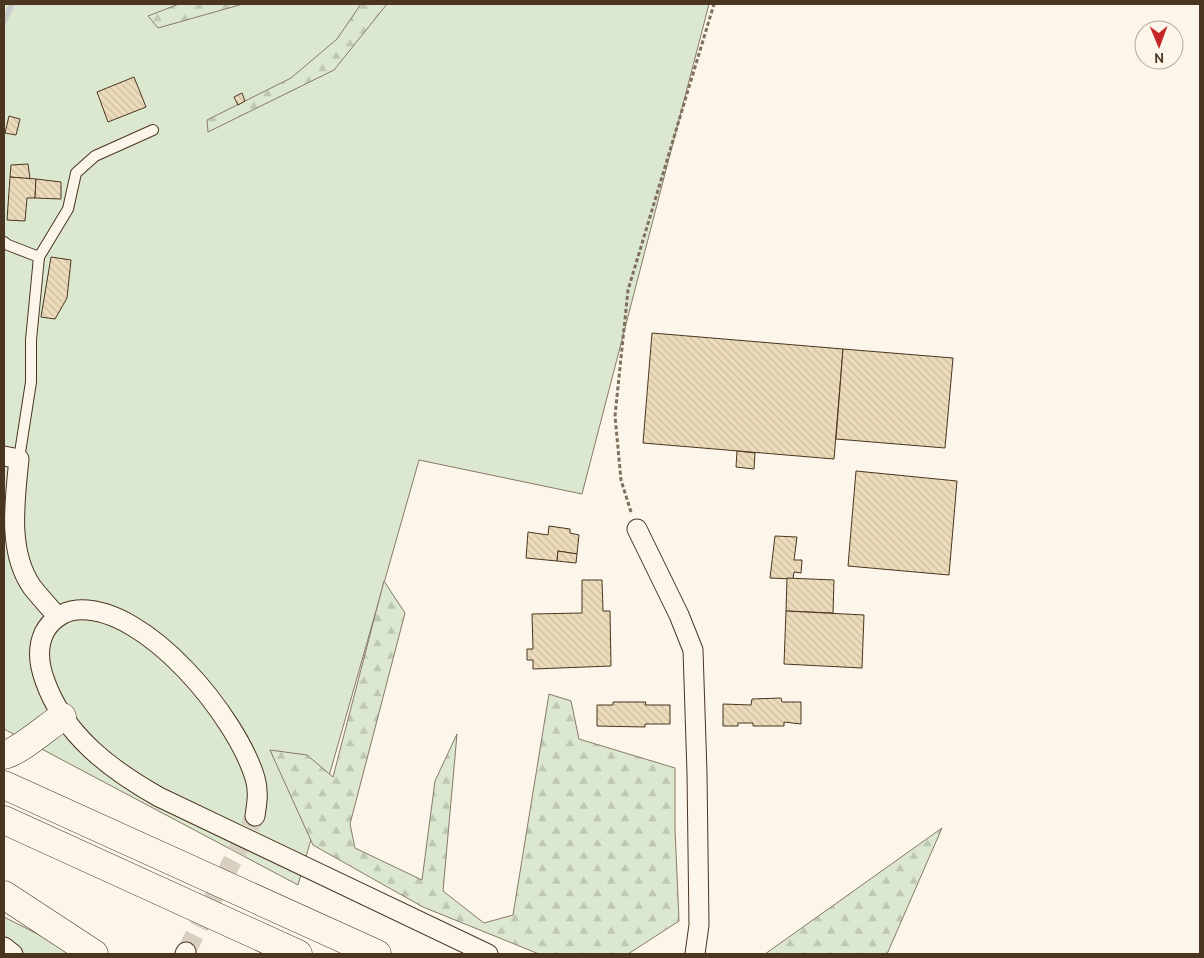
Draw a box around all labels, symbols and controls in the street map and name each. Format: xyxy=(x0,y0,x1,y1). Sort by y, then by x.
north arrow xyxy=(1134,20,1184,70)
text: N xyxy=(1154,49,1164,67)

